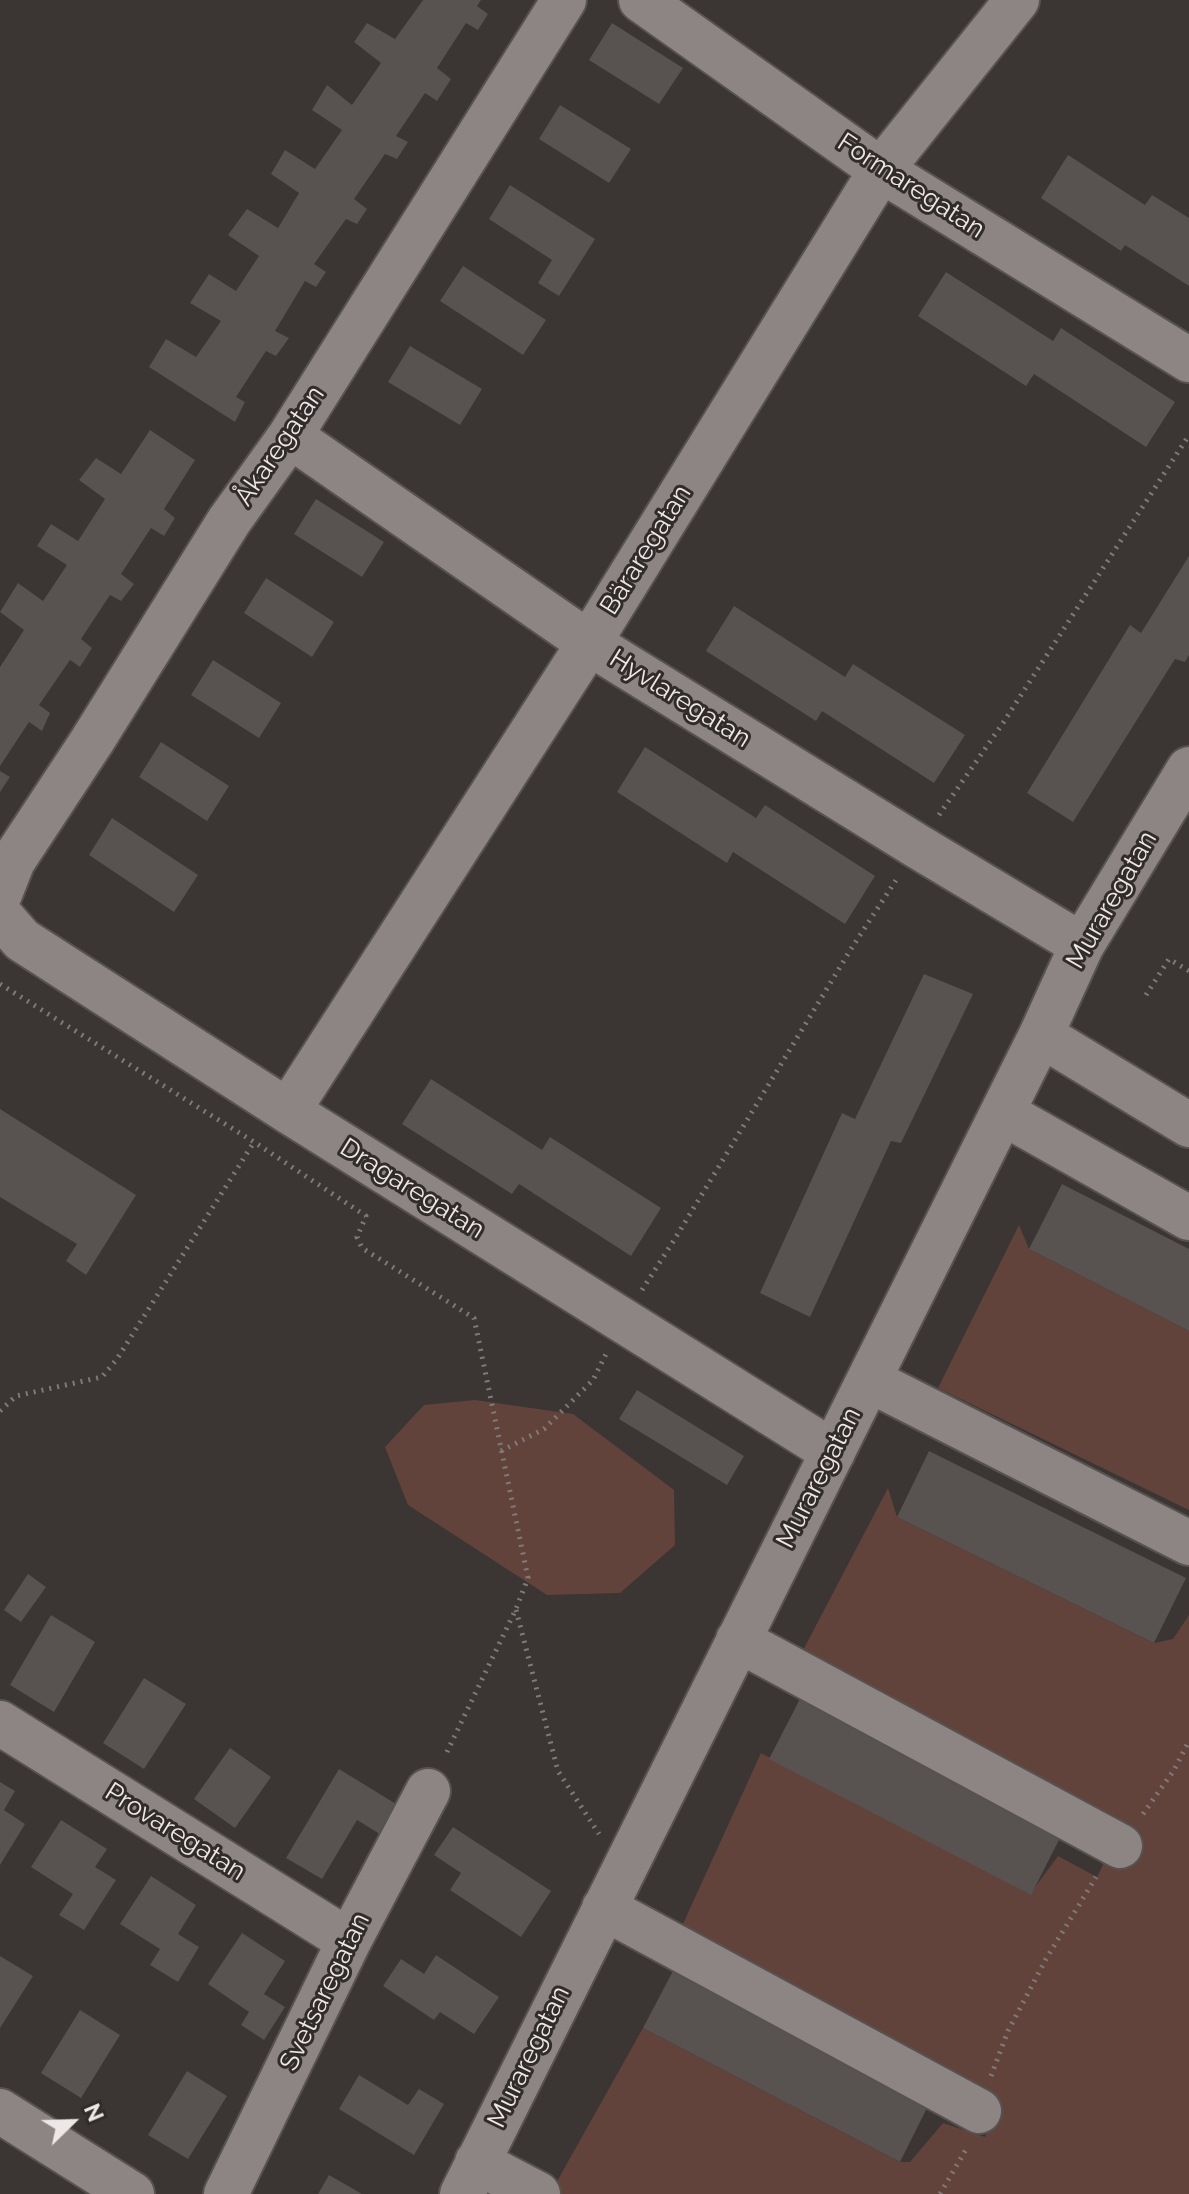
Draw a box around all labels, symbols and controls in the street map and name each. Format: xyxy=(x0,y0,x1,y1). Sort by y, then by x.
street label: Formaregatan xyxy=(832,127,990,245)
street label: Åkaregatan xyxy=(229,380,331,512)
street label: Bäraregatan xyxy=(594,479,698,621)
street label: Hyvlaregatan xyxy=(604,643,756,755)
street label: Muraregatan xyxy=(1060,826,1164,974)
street label: Dragaregatan xyxy=(334,1132,490,1246)
street label: Muraregatan xyxy=(770,1402,868,1554)
street label: Provaregatan xyxy=(99,1776,251,1888)
street label: Svetsaregatan xyxy=(273,1908,377,2076)
street label: Muraregatan xyxy=(481,1981,577,2133)
north arrow xyxy=(32,2082,112,2162)
text: N xyxy=(79,2100,109,2125)

